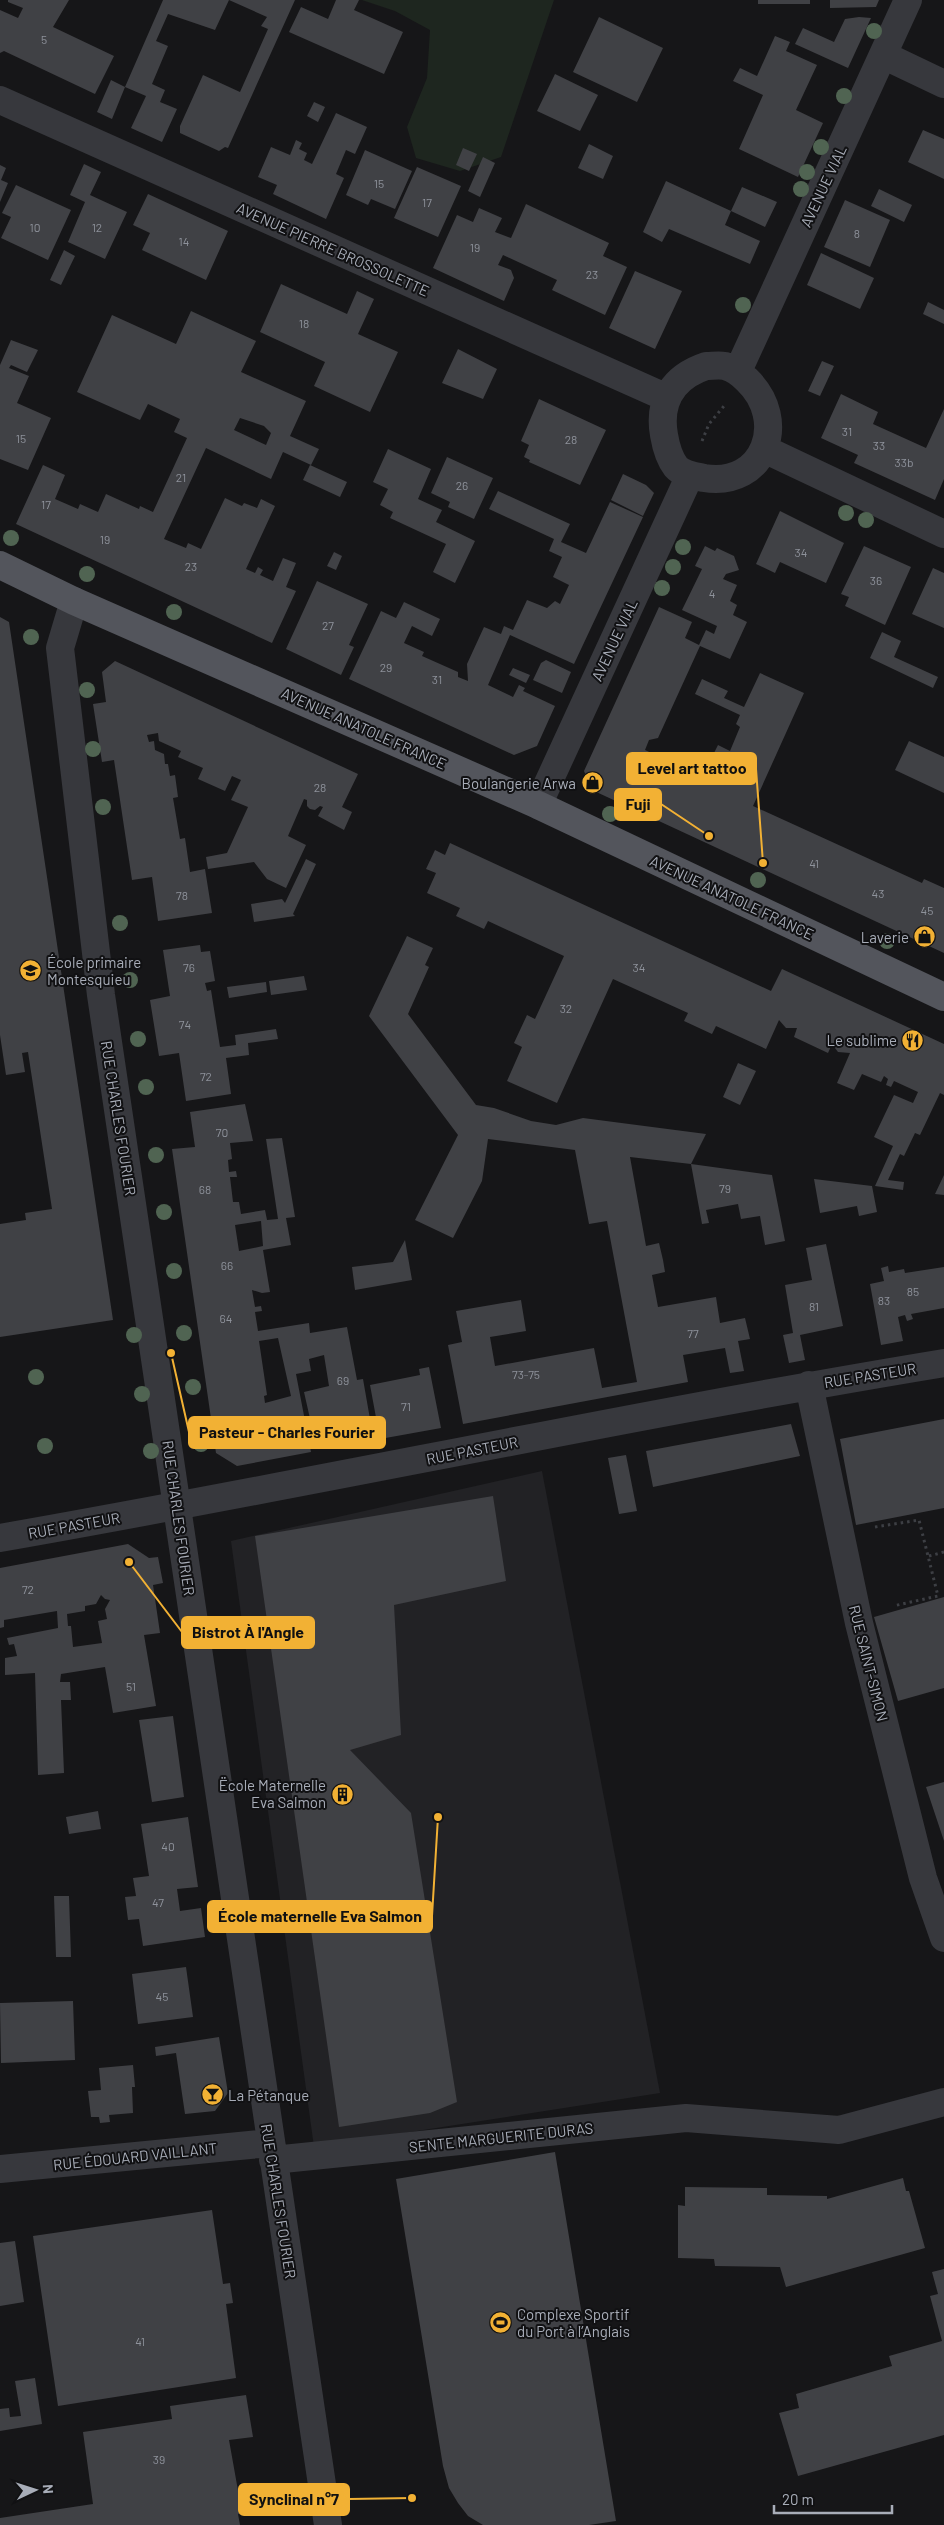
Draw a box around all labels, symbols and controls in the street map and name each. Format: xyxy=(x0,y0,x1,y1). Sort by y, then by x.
house number: 5 xyxy=(41,32,47,46)
street label: AVENUE VIAL xyxy=(796,142,850,230)
house number: 15 xyxy=(374,176,384,190)
house number: 17 xyxy=(422,195,432,209)
street label: AVENUE PIERRE BROSSOLETTE xyxy=(234,198,432,300)
house number: 10 xyxy=(30,220,40,234)
house number: 12 xyxy=(92,220,102,234)
house number: 8 xyxy=(854,226,860,240)
house number: 14 xyxy=(179,234,189,248)
house number: 19 xyxy=(470,240,480,254)
house number: 23 xyxy=(586,267,598,281)
house number: 18 xyxy=(299,316,309,330)
house number: 31 xyxy=(842,424,852,438)
house number: 15 xyxy=(16,431,26,445)
house number: 28 xyxy=(565,432,577,446)
house number: 33 xyxy=(873,438,885,452)
house number: 33b xyxy=(895,455,913,469)
house number: 21 xyxy=(176,470,186,484)
house number: 26 xyxy=(456,478,468,492)
house number: 17 xyxy=(41,497,51,511)
house number: 19 xyxy=(100,532,110,546)
house number: 34 xyxy=(795,545,807,559)
house number: 23 xyxy=(185,559,197,573)
house number: 36 xyxy=(870,573,882,587)
house number: 4 xyxy=(709,586,715,600)
street label: AVENUE VIAL xyxy=(587,596,641,684)
house number: 27 xyxy=(322,618,334,632)
house number: 29 xyxy=(380,660,392,674)
house number: 31 xyxy=(432,672,442,686)
street label: AVENUE ANATOLE FRANCE xyxy=(279,683,449,773)
callout: Level art tattoo xyxy=(627,753,756,784)
text: Level art tattoo xyxy=(637,758,747,777)
shop icon: Boulangerie Arwa xyxy=(580,771,604,795)
place label: Boulangerie Arwa xyxy=(462,774,576,792)
house number: 28 xyxy=(314,780,326,794)
callout: Fuji xyxy=(615,789,661,820)
text: Fuji xyxy=(625,794,651,813)
street label: AVENUE ANATOLE FRANCE xyxy=(647,851,817,943)
house number: 41 xyxy=(809,856,819,870)
house number: 43 xyxy=(872,886,884,900)
house number: 78 xyxy=(176,888,188,902)
house number: 45 xyxy=(921,903,933,917)
shop icon: Laverie xyxy=(913,925,937,949)
place label: Laverie xyxy=(861,928,909,946)
place label: École primaire Montesquieu xyxy=(47,953,141,988)
school or university icon: École primaire Montesquieu xyxy=(19,959,43,983)
house number: 76 xyxy=(183,960,195,974)
house number: 34 xyxy=(633,960,645,974)
house number: 32 xyxy=(560,1001,572,1015)
house number: 74 xyxy=(179,1017,191,1031)
restaurant icon: Le sublime xyxy=(901,1028,925,1052)
place label: Le sublime xyxy=(826,1031,897,1049)
street label: RUE CHARLES FOURIER xyxy=(98,1039,140,1197)
house number: 72 xyxy=(200,1069,212,1083)
house number: 70 xyxy=(216,1125,228,1139)
house number: 79 xyxy=(719,1181,731,1195)
house number: 68 xyxy=(199,1182,211,1196)
house number: 66 xyxy=(221,1258,233,1272)
house number: 85 xyxy=(907,1284,919,1298)
house number: 83 xyxy=(878,1293,890,1307)
house number: 81 xyxy=(809,1299,819,1313)
house number: 64 xyxy=(220,1311,232,1325)
house number: 77 xyxy=(687,1326,699,1340)
street label: RUE PASTEUR xyxy=(823,1359,917,1391)
house number: 73-75 xyxy=(512,1367,540,1381)
house number: 69 xyxy=(337,1373,349,1387)
house number: 71 xyxy=(401,1399,411,1413)
callout: Pasteur - Charles Fourier xyxy=(189,1417,385,1448)
text: Pasteur - Charles Fourier xyxy=(199,1422,375,1441)
street label: RUE PASTEUR xyxy=(425,1432,519,1468)
street label: RUE CHARLES FOURIER xyxy=(159,1439,199,1597)
street label: RUE PASTEUR xyxy=(27,1508,121,1542)
house number: 72 xyxy=(22,1582,34,1596)
street label: RUE SAINT-SIMON xyxy=(846,1603,892,1723)
callout: Bistrot À l'Angle xyxy=(182,1617,314,1648)
text: Bistrot À l'Angle xyxy=(192,1622,304,1641)
house number: 51 xyxy=(126,1679,136,1693)
place label: Ëcole Maternelle Eva Salmon xyxy=(219,1776,326,1811)
building icon: Ëcole Maternelle Eva Salmon xyxy=(330,1782,354,1806)
house number: 40 xyxy=(161,1839,175,1853)
house number: 47 xyxy=(152,1895,164,1909)
callout: École maternelle Eva Salmon xyxy=(208,1901,432,1932)
text: École maternelle Eva Salmon xyxy=(218,1906,422,1925)
house number: 45 xyxy=(156,1989,168,2003)
bar icon: La Pétanque xyxy=(200,2083,224,2107)
place label: La Pétanque xyxy=(228,2086,309,2104)
street label: SENTE MARGUERITE DURAS xyxy=(408,2118,594,2156)
street label: RUE CHARLES FOURIER xyxy=(258,2122,300,2280)
street label: RUE ÉDOUARD VAILLANT xyxy=(52,2138,218,2174)
place label: Complexe Sportif du Port à l’Anglais xyxy=(517,2305,630,2340)
sports icon: Complexe Sportif du Port à l’Anglais xyxy=(489,2311,513,2335)
house number: 41 xyxy=(135,2334,145,2348)
house number: 39 xyxy=(153,2452,165,2466)
north arrow xyxy=(10,2465,60,2515)
scale bar xyxy=(774,2482,892,2514)
text: N xyxy=(40,2484,57,2494)
callout: Synclinal n°7 xyxy=(239,2484,349,2515)
text: Synclinal n°7 xyxy=(249,2489,339,2508)
text: 20 m xyxy=(782,2490,814,2508)

